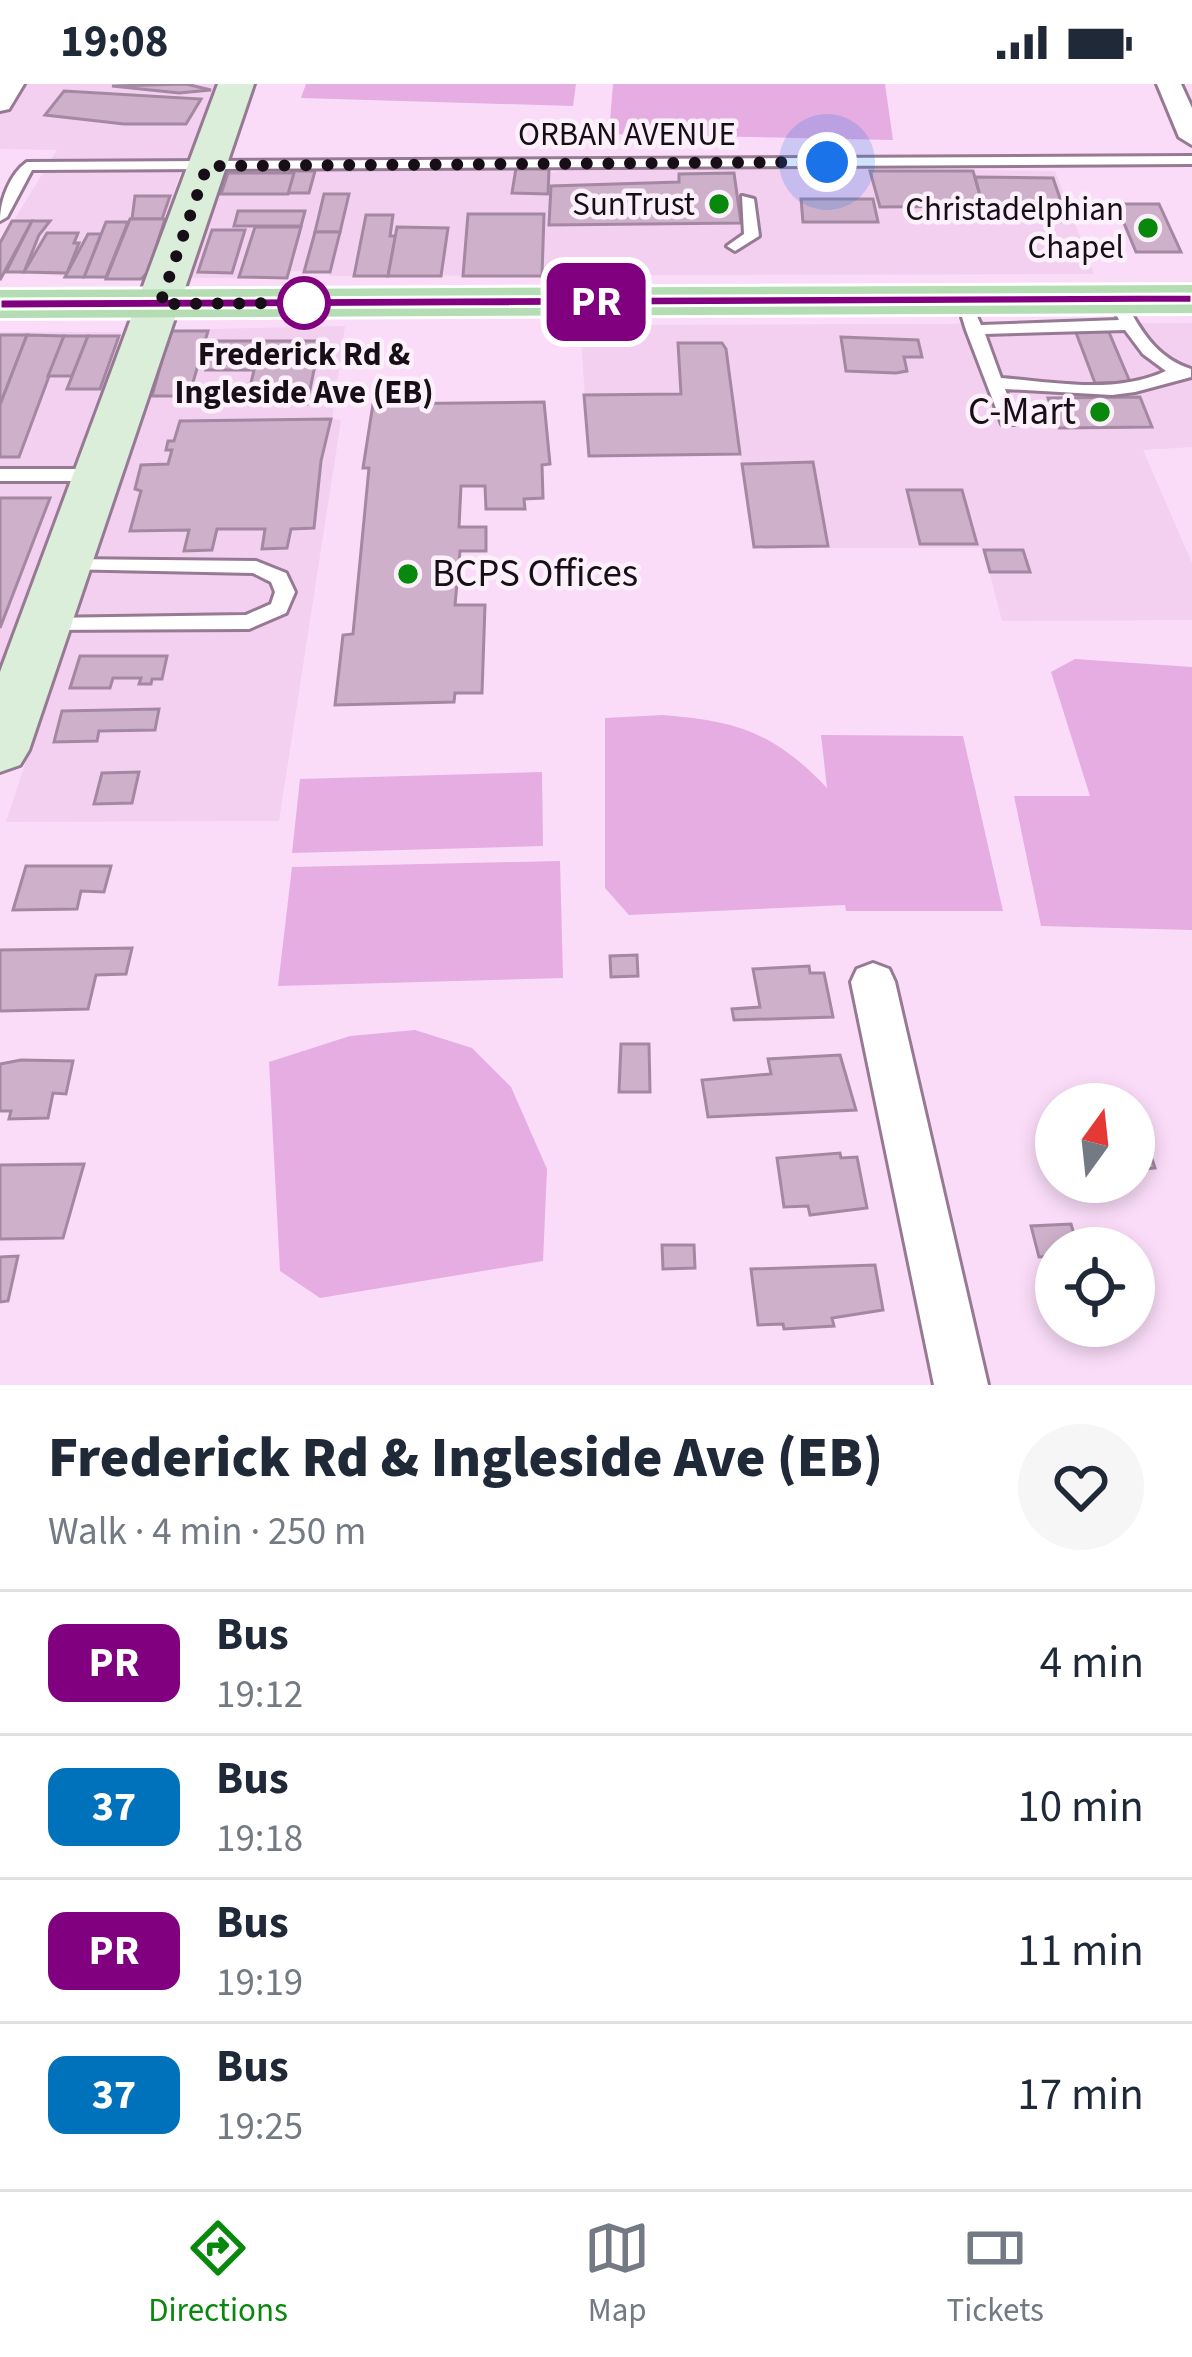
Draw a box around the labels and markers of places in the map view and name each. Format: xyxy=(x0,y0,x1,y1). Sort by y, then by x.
place label: SunTrust xyxy=(572,181,695,228)
place label: Christadelphian Chapel xyxy=(905,186,1124,271)
marker: SunTrust xyxy=(706,191,732,217)
marker: Christadelphian Chapel xyxy=(1135,215,1161,241)
marker: Frederick Rd & Ingleside Ave (EB) xyxy=(279,278,329,328)
place label: Frederick Rd & Ingleside Ave (EB) xyxy=(174,331,434,416)
place label: C-Mart xyxy=(968,384,1076,440)
marker: C-Mart xyxy=(1087,399,1113,425)
place label: BCPS Offices xyxy=(432,546,638,602)
marker: BCPS Offices xyxy=(395,561,421,587)

